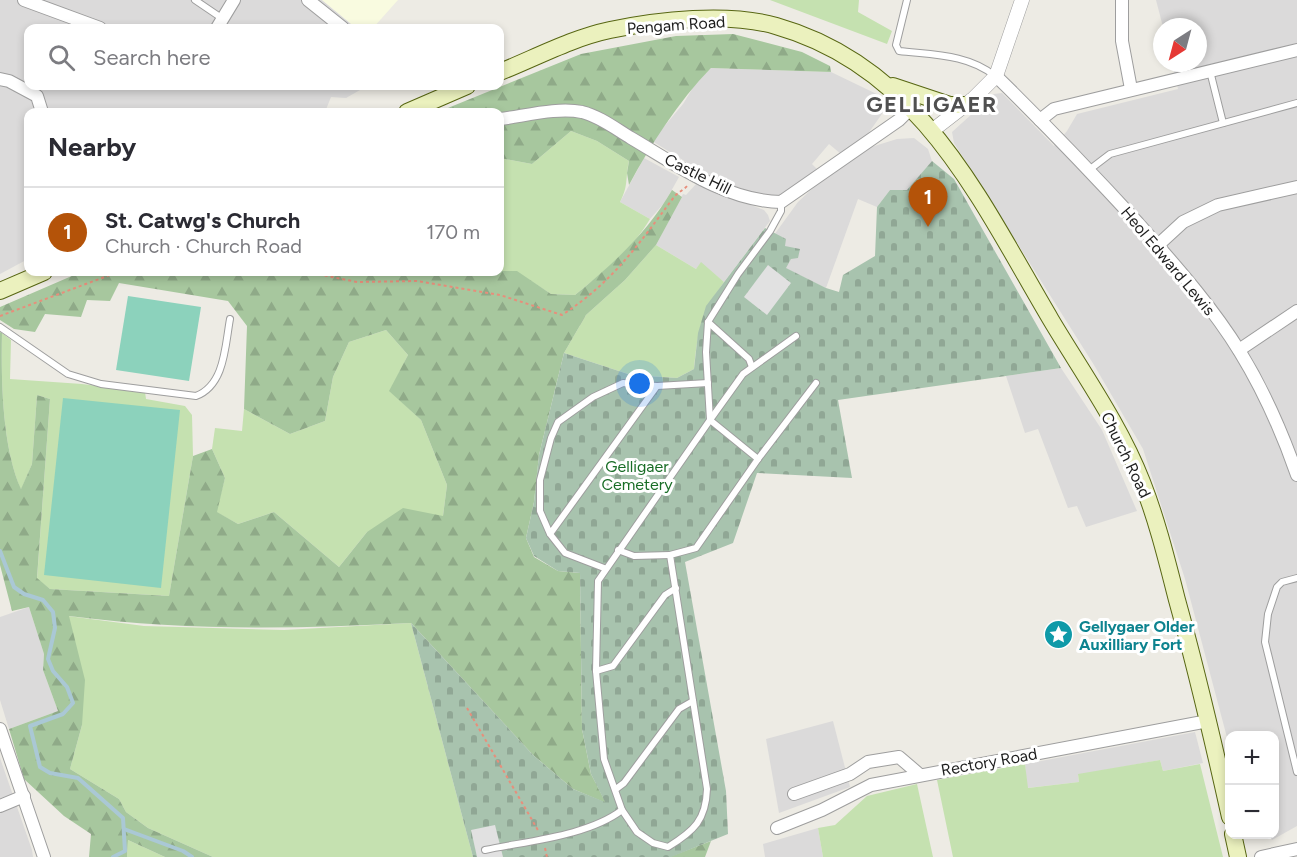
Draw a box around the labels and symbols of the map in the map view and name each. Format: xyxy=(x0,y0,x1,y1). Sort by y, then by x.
street label: Pengam Road xyxy=(626,12,726,38)
north arrow xyxy=(1153,18,1207,72)
district label: GELLIGAER xyxy=(866,91,998,118)
street label: Castle Hill xyxy=(661,150,735,198)
pin: 1 xyxy=(908,178,948,227)
street label: Heol Edward Lewis xyxy=(1117,203,1219,319)
your location xyxy=(625,369,654,398)
street label: Church Road xyxy=(1097,409,1155,501)
park label: Gelligaer Cemetery xyxy=(601,457,673,494)
place label: Gellygaer Older Auxilliary Fort xyxy=(1079,617,1194,654)
place icon: Gellygaer Older Auxilliary Fort xyxy=(1042,619,1074,651)
street label: Rectory Road xyxy=(939,744,1039,780)

